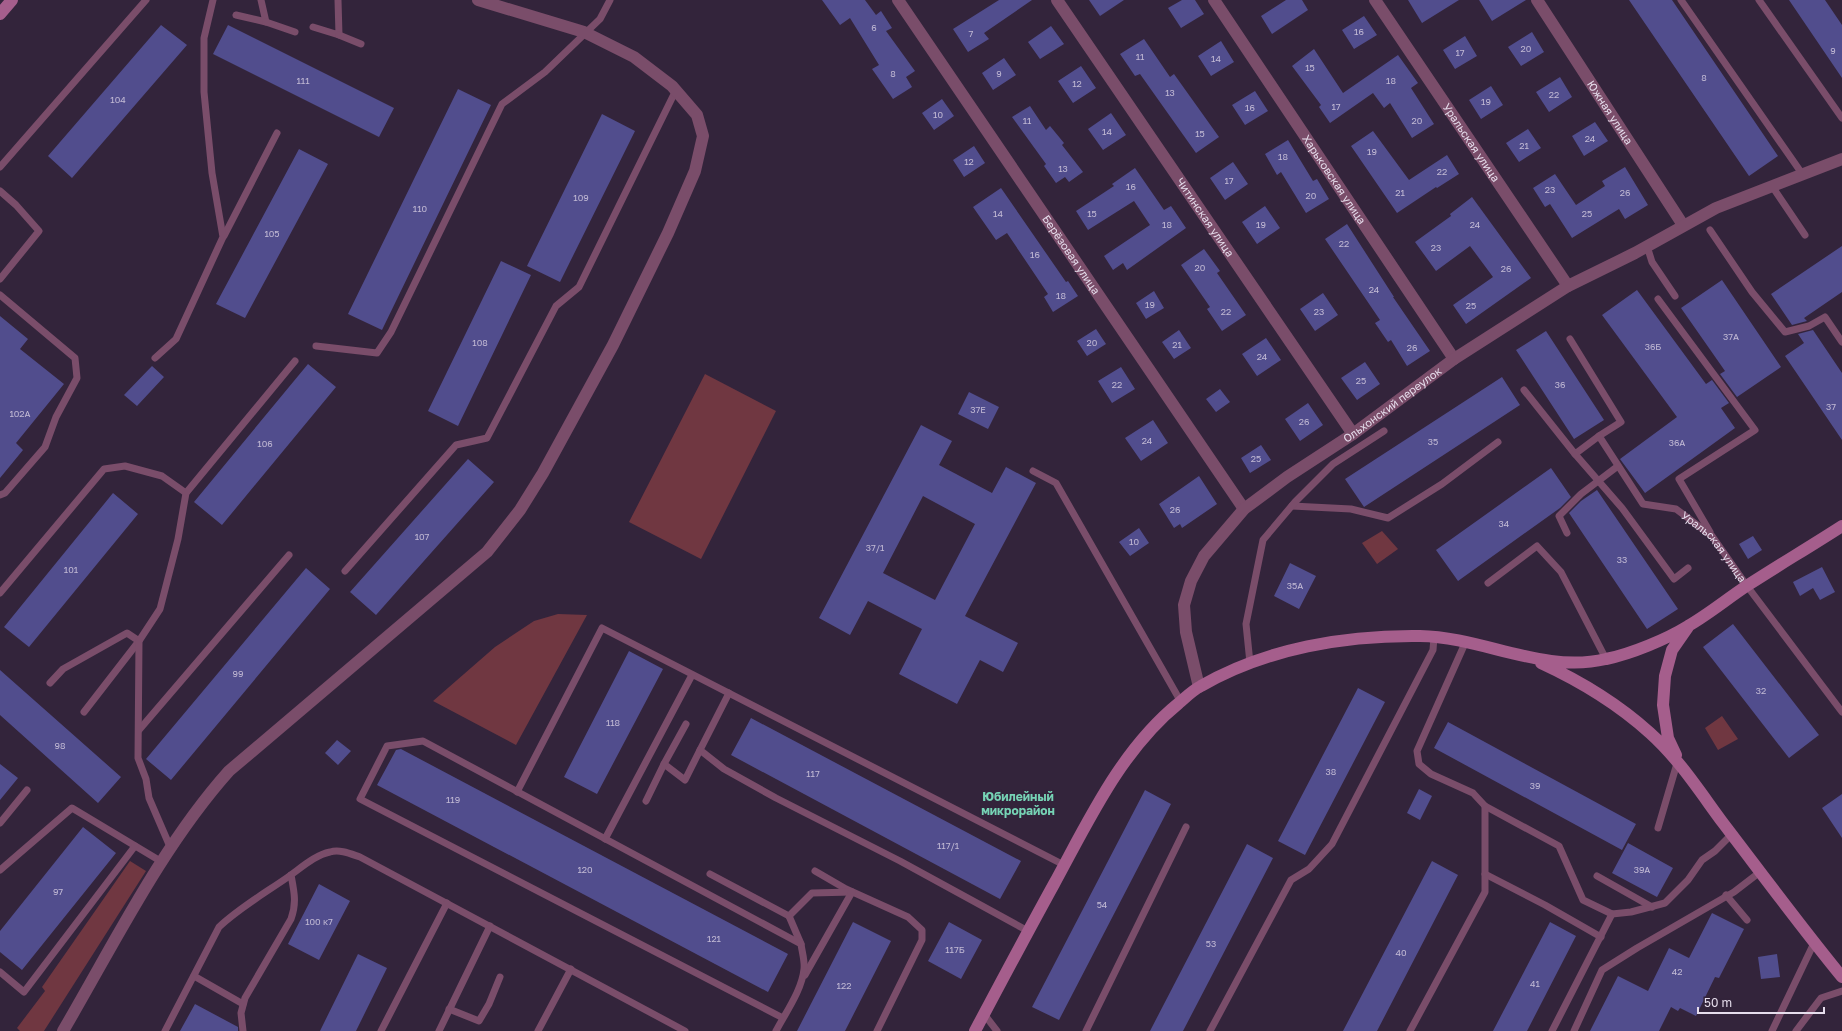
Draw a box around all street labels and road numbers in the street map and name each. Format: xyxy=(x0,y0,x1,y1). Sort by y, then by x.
street label: Южная улица xyxy=(1585,78,1636,146)
street label: Уральская улица xyxy=(1441,101,1503,184)
street label: Харьковская улица xyxy=(1300,132,1369,226)
street label: Читинская улица xyxy=(1174,175,1237,259)
street label: Берёзовая улица xyxy=(1040,212,1103,297)
street label: Ольхонский переулок xyxy=(1341,363,1444,445)
street label: Уральская улица xyxy=(1679,508,1749,585)

